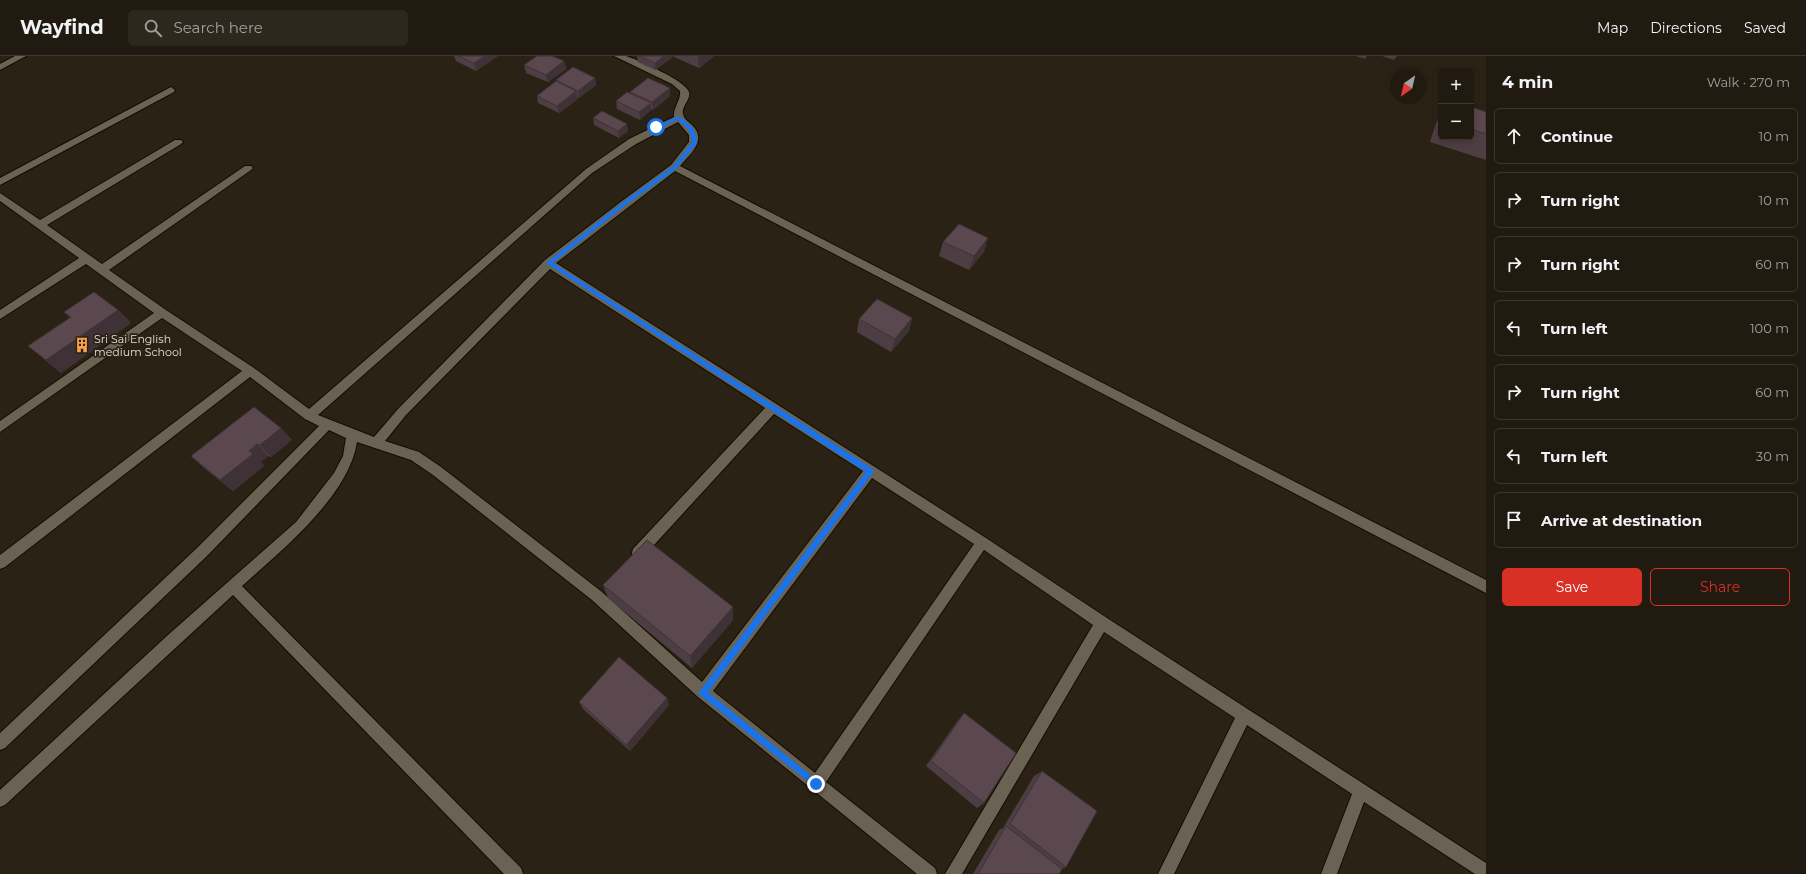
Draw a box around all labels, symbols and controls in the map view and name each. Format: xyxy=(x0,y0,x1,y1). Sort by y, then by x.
search box xyxy=(128,10,408,46)
text: Wayfind xyxy=(20,16,104,39)
icon: search xyxy=(142,17,164,39)
text: Search here xyxy=(174,18,263,37)
text: Map xyxy=(1597,19,1628,37)
text: Directions xyxy=(1650,19,1722,37)
text: Saved xyxy=(1744,19,1786,37)
north arrow xyxy=(1390,68,1426,104)
map controls xyxy=(1438,68,1474,140)
button: + xyxy=(1438,68,1474,104)
text: 4 min xyxy=(1502,72,1553,92)
text: Walk · 270 m xyxy=(1707,74,1790,90)
button: − xyxy=(1438,104,1474,140)
route start xyxy=(647,118,665,136)
icon: ahead xyxy=(1503,125,1525,147)
text: Continue xyxy=(1541,127,1613,146)
text: 10 m xyxy=(1759,128,1789,144)
icon: right xyxy=(1503,189,1525,211)
text: Turn right xyxy=(1541,191,1620,210)
text: 10 m xyxy=(1759,192,1789,208)
icon: right xyxy=(1503,253,1525,275)
text: Turn right xyxy=(1541,255,1620,274)
text: 60 m xyxy=(1755,256,1789,272)
icon: left xyxy=(1503,317,1525,339)
text: Turn left xyxy=(1541,319,1608,338)
text: 100 m xyxy=(1750,320,1789,336)
place label: Sri Sai English medium School xyxy=(94,332,182,359)
building icon: Sri Sai English medium School xyxy=(73,336,91,354)
icon: right xyxy=(1503,381,1525,403)
text: Turn right xyxy=(1541,383,1620,402)
text: 60 m xyxy=(1755,384,1789,400)
icon: left xyxy=(1503,445,1525,467)
text: Turn left xyxy=(1541,447,1608,466)
text: 30 m xyxy=(1756,448,1789,464)
icon: arrive xyxy=(1503,509,1525,531)
text: Arrive at destination xyxy=(1541,511,1702,530)
button: Save xyxy=(1502,568,1642,606)
button: Share xyxy=(1650,568,1790,606)
route end xyxy=(807,775,825,793)

